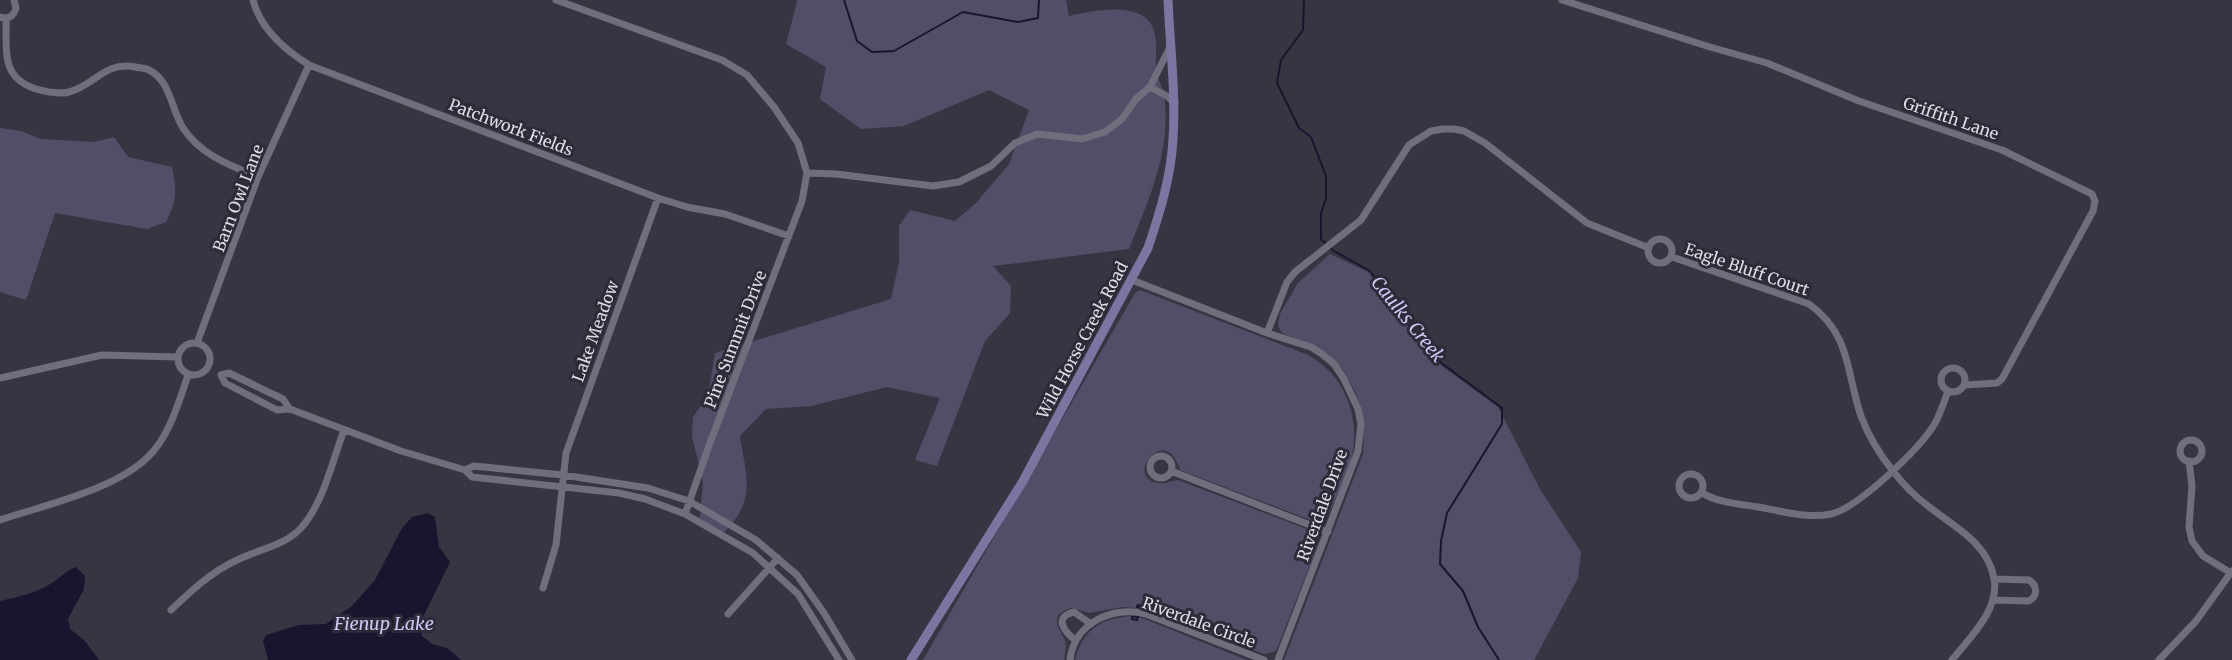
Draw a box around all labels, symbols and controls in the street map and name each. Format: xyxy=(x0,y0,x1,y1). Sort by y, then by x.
street label: Griffith Lane xyxy=(1901,92,2001,144)
street label: Patchwork Fields xyxy=(446,94,576,160)
street label: Barn Owl Lane xyxy=(208,141,268,255)
street label: Eagle Bluff Court xyxy=(1682,238,1813,300)
street label: Wild Horse Creek Road xyxy=(1032,258,1132,423)
street label: Pine Summit Drive xyxy=(700,267,770,411)
water label: Caulks Creek xyxy=(1366,271,1450,367)
street label: Lake Meadow xyxy=(567,277,623,384)
street label: Riverdale Drive xyxy=(1293,447,1351,563)
street label: Riverdale Circle xyxy=(1140,592,1258,652)
water label: Fienup Lake xyxy=(333,612,434,635)

